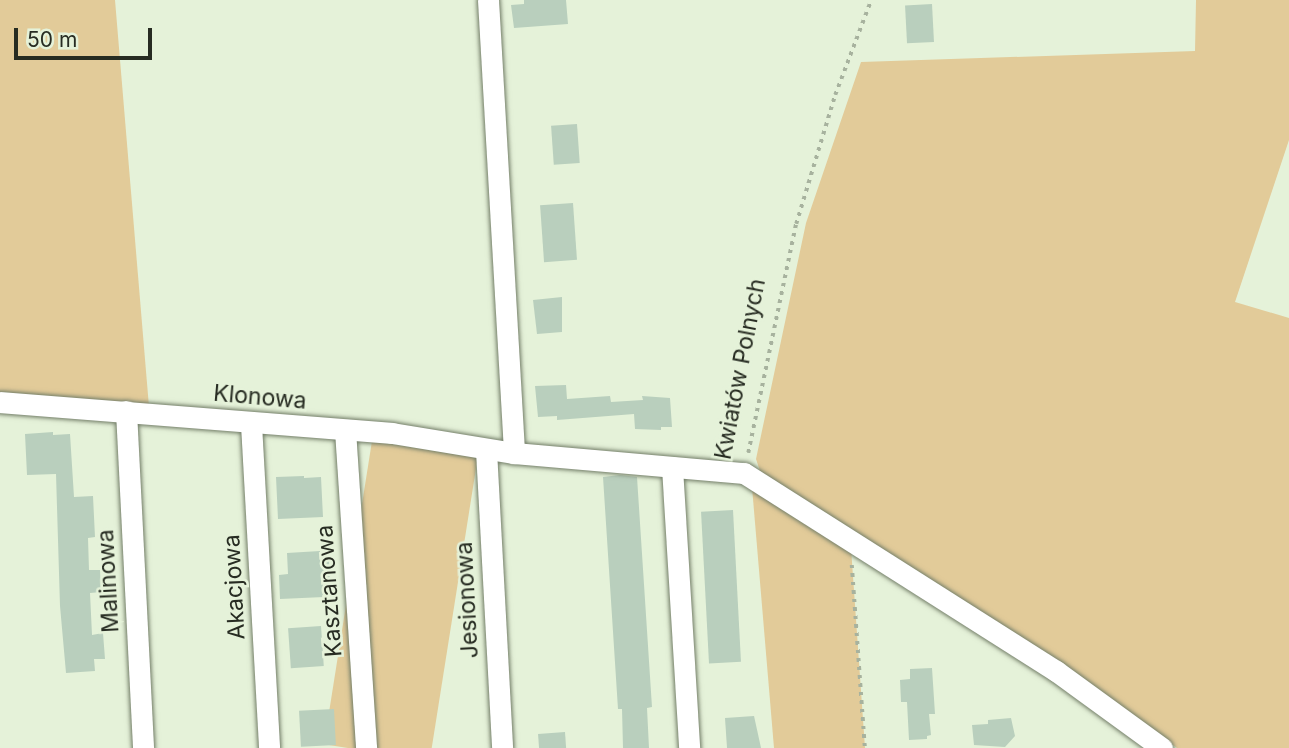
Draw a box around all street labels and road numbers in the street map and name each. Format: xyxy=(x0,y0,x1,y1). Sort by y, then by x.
street label: Kwiatów Polnych xyxy=(709,276,771,462)
street label: Klonowa xyxy=(212,379,308,415)
street label: Kasztanowa xyxy=(311,524,347,658)
street label: Malinowa xyxy=(92,529,124,633)
street label: Akacjowa xyxy=(217,534,251,640)
street label: Jesionowa xyxy=(450,541,484,659)

